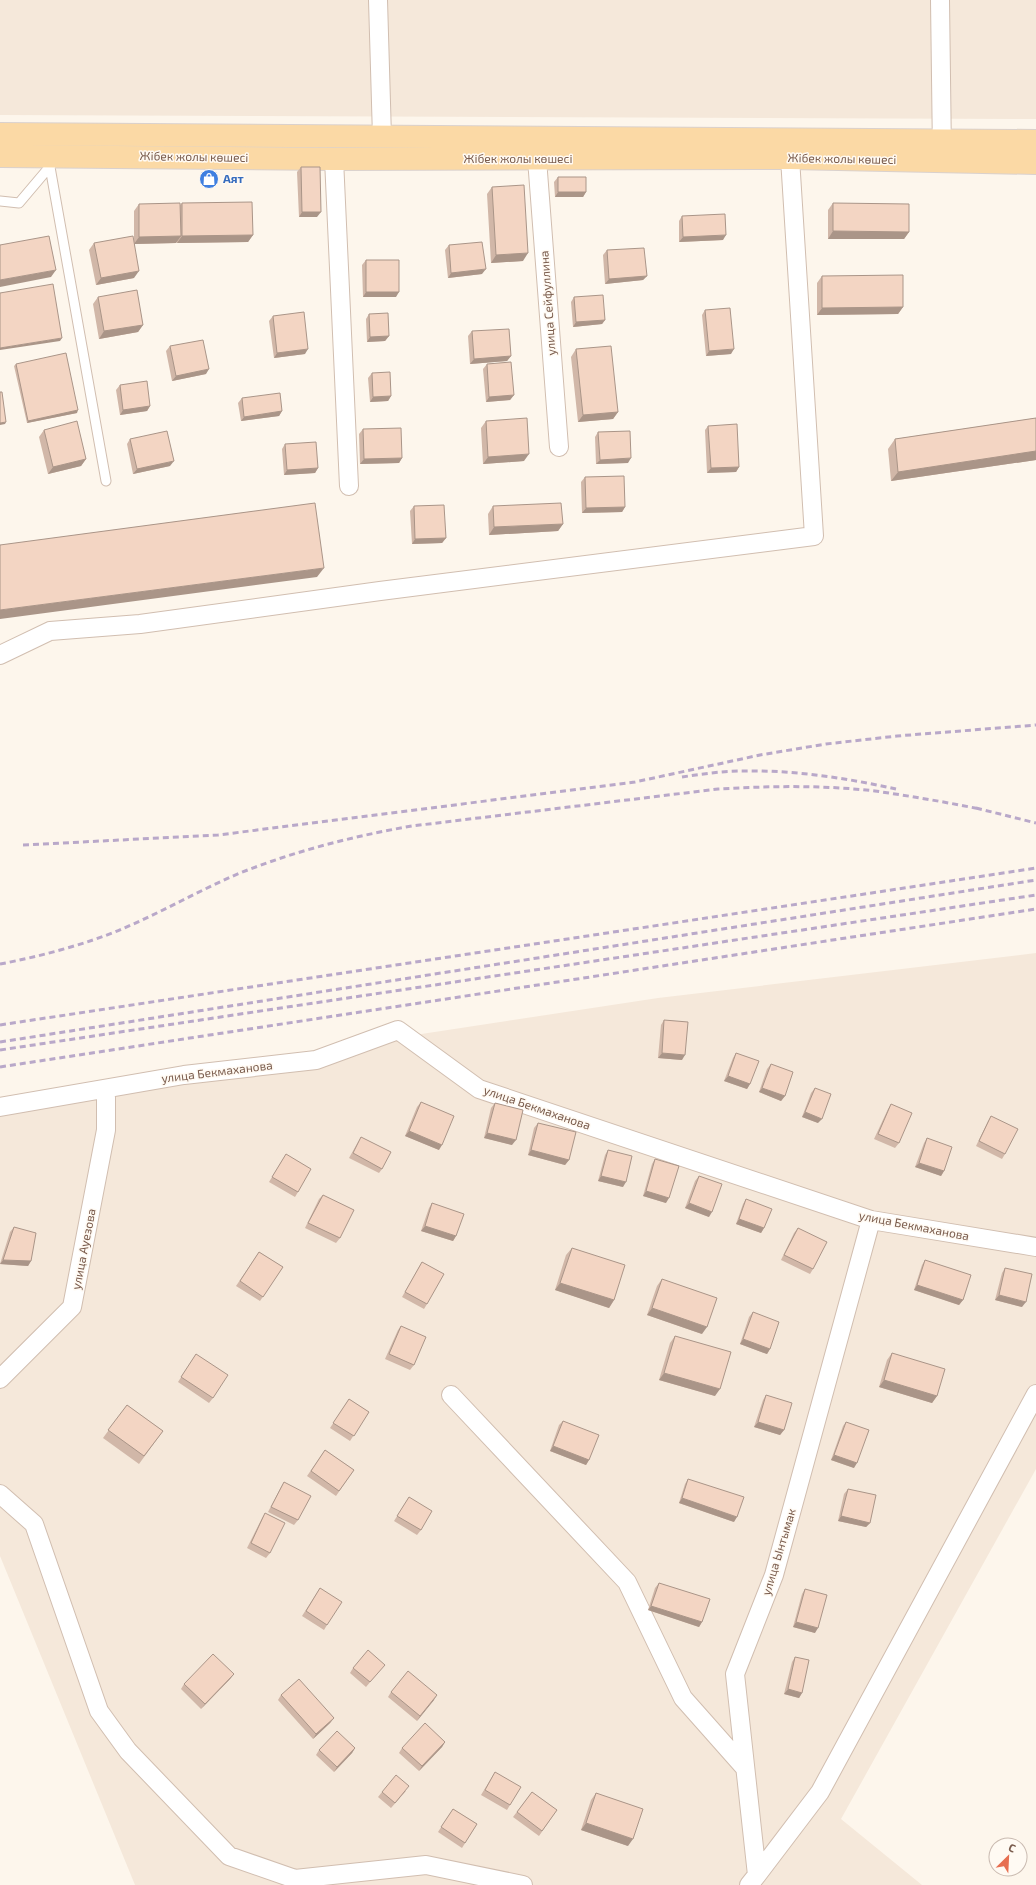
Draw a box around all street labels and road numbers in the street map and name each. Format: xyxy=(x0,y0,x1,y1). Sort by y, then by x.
street label: Жібек жолы көшесі xyxy=(139,148,249,164)
street label: Жібек жолы көшесі xyxy=(787,150,897,166)
street label: Жібек жолы көшесі xyxy=(464,151,572,165)
street label: улица Сейфуллина xyxy=(536,250,559,356)
street label: улица Бекмаханова xyxy=(160,1057,273,1086)
street label: улица Бекмаханова xyxy=(482,1082,593,1133)
street label: улица Ауезова xyxy=(68,1207,99,1291)
street label: улица Бекмаханова xyxy=(858,1207,970,1244)
street label: улица Ынтымак xyxy=(758,1506,799,1597)

